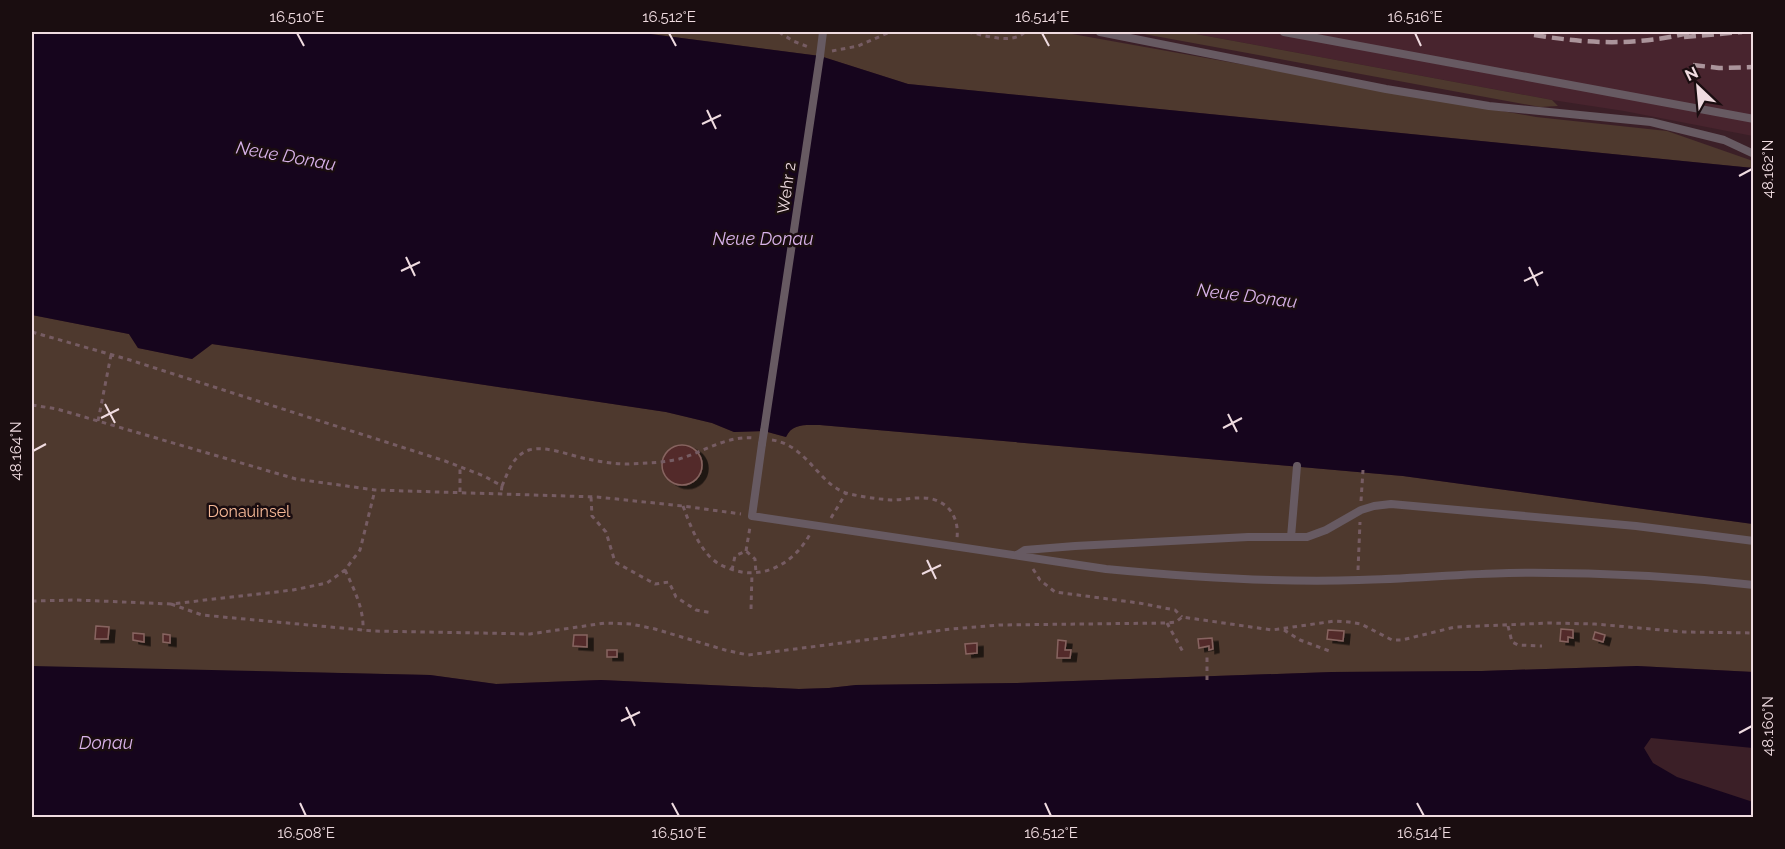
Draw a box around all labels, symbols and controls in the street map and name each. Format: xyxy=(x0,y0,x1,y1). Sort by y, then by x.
text: 16.510°E xyxy=(270,8,324,26)
text: 16.512°E xyxy=(642,8,696,26)
text: 16.514°E xyxy=(1015,8,1069,26)
text: 16.516°E xyxy=(1387,8,1443,26)
north arrow xyxy=(1668,57,1728,117)
text: N xyxy=(1682,63,1701,85)
water label: Neue Donau xyxy=(235,136,338,175)
text: 48.162°N xyxy=(1759,140,1777,198)
street label: Wehr 2 xyxy=(773,161,800,215)
water label: Neue Donau xyxy=(713,228,813,249)
water label: Neue Donau xyxy=(1196,279,1298,312)
text: 48.164°N xyxy=(7,422,25,480)
park label: Donauinsel xyxy=(208,502,291,521)
text: 48.160°N xyxy=(1759,696,1777,756)
water label: Donau xyxy=(79,732,133,753)
text: 16.508°E xyxy=(277,824,335,842)
text: 16.510°E xyxy=(652,824,706,842)
text: 16.512°E xyxy=(1024,824,1078,842)
text: 16.514°E xyxy=(1397,824,1451,842)

